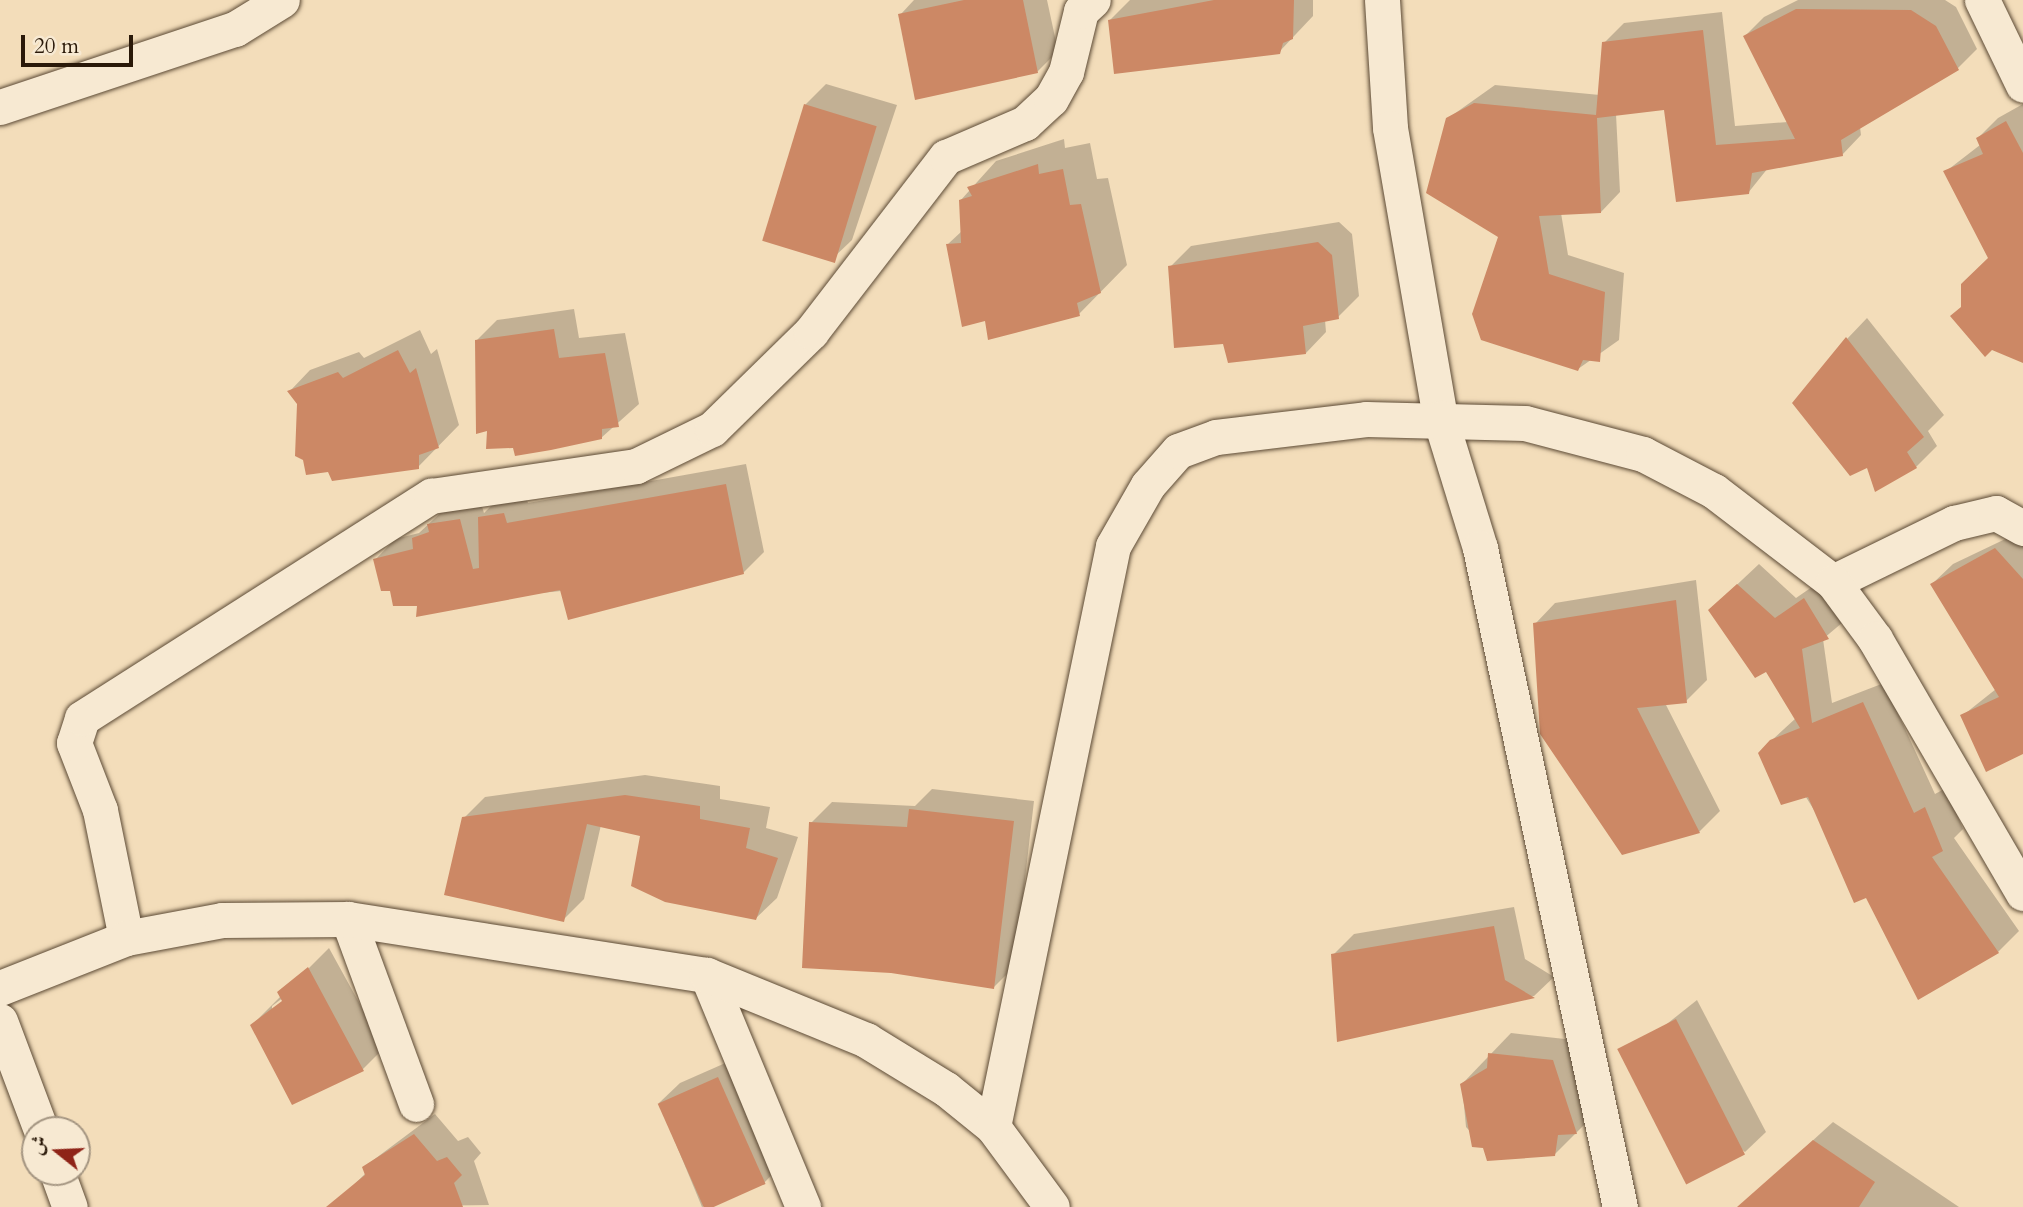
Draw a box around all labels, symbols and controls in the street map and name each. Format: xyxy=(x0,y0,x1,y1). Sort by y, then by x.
scale bar xyxy=(24,21,136,65)
text: 20 m xyxy=(34,32,79,61)
north arrow xyxy=(21,1116,91,1186)
text: ش xyxy=(23,1132,53,1158)

